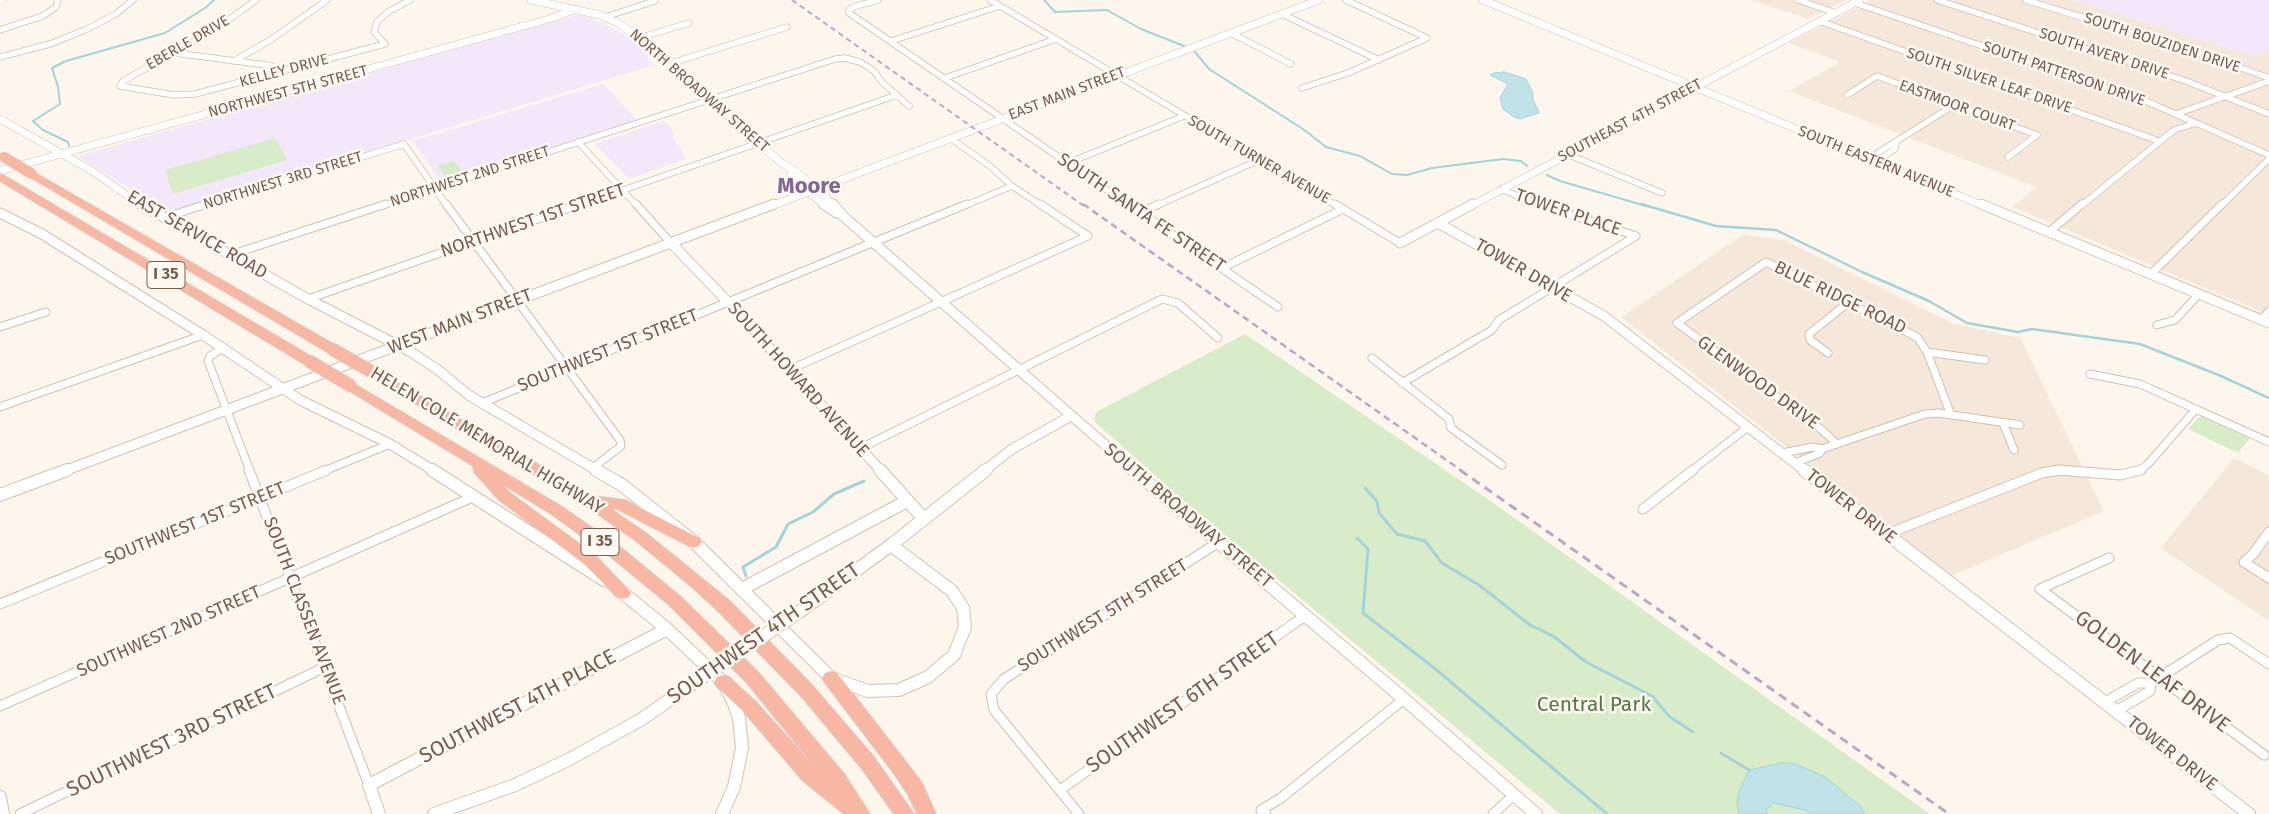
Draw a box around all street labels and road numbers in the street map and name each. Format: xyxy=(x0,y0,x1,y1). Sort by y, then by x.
street label: SOUTH BOUZIDEN DRIVE xyxy=(2082,9,2242,77)
street label: EBERLE DRIVE xyxy=(143,12,233,74)
street label: SOUTH AVERY DRIVE xyxy=(2037,24,2171,84)
street label: NORTH BROADWAY STREET xyxy=(626,26,772,156)
street label: SOUTH PATTERSON DRIVE xyxy=(1980,38,2148,110)
street label: SOUTH SILVER LEAF DRIVE xyxy=(1904,44,2074,118)
street label: KELLEY DRIVE xyxy=(237,50,331,92)
street label: NORTHWEST 5TH STREET xyxy=(206,62,370,122)
street label: EAST MAIN STREET xyxy=(1006,63,1128,125)
street label: SOUTHEAST 4TH STREET xyxy=(1555,75,1705,167)
street label: EASTMOOR COURT xyxy=(1897,77,2017,135)
street label: SOUTH TURNER AVENUE xyxy=(1185,112,1333,208)
street label: SOUTH EASTERN AVENUE xyxy=(1795,122,1957,202)
street label: NORTHWEST 2ND STREET xyxy=(388,143,552,211)
street label: NORTHWEST 3RD STREET xyxy=(201,148,365,214)
street label: SOUTH SANTA FE STREET xyxy=(1053,149,1229,277)
street label: NORTHWEST 1ST STREET xyxy=(438,179,628,263)
street label: TOWER PLACE xyxy=(1512,185,1624,241)
street label: EAST SERVICE ROAD xyxy=(123,186,271,284)
street label: TOWER DRIVE xyxy=(1471,234,1575,308)
street label: BLUE RIDGE ROAD xyxy=(1770,257,1910,339)
road number: I 35 xyxy=(147,262,185,288)
street label: WEST MAIN STREET xyxy=(385,285,535,359)
street label: SOUTH HOWARD AVENUE xyxy=(723,298,873,462)
street label: SOUTHWEST 1ST STREET xyxy=(514,305,702,397)
street label: GLENWOOD DRIVE xyxy=(1693,331,1823,435)
street label: HELEN COLE MEMORIAL HIGHWAY xyxy=(366,363,608,519)
street label: SOUTH BROADWAY STREET xyxy=(1099,439,1277,593)
street label: TOWER DRIVE xyxy=(1802,465,1900,549)
street label: SOUTHWEST 1ST STREET xyxy=(101,478,289,570)
street label: SOUTH CLASSEN AVENUE xyxy=(258,514,350,708)
road number: I 35 xyxy=(581,528,619,556)
street label: SOUTHWEST 5TH STREET xyxy=(1014,555,1192,677)
street label: SOUTHWEST 4TH STREET xyxy=(663,558,865,710)
street label: SOUTHWEST 2ND STREET xyxy=(74,582,264,682)
street label: GOLDEN LEAF DRIVE xyxy=(2069,605,2235,739)
street label: SOUTHWEST 6TH STREET xyxy=(1082,627,1284,779)
street label: SOUTHWEST 4TH PLACE xyxy=(415,644,621,770)
street label: SOUTHWEST 3RD STREET xyxy=(63,679,281,803)
street label: TOWER DRIVE xyxy=(2123,712,2221,796)

